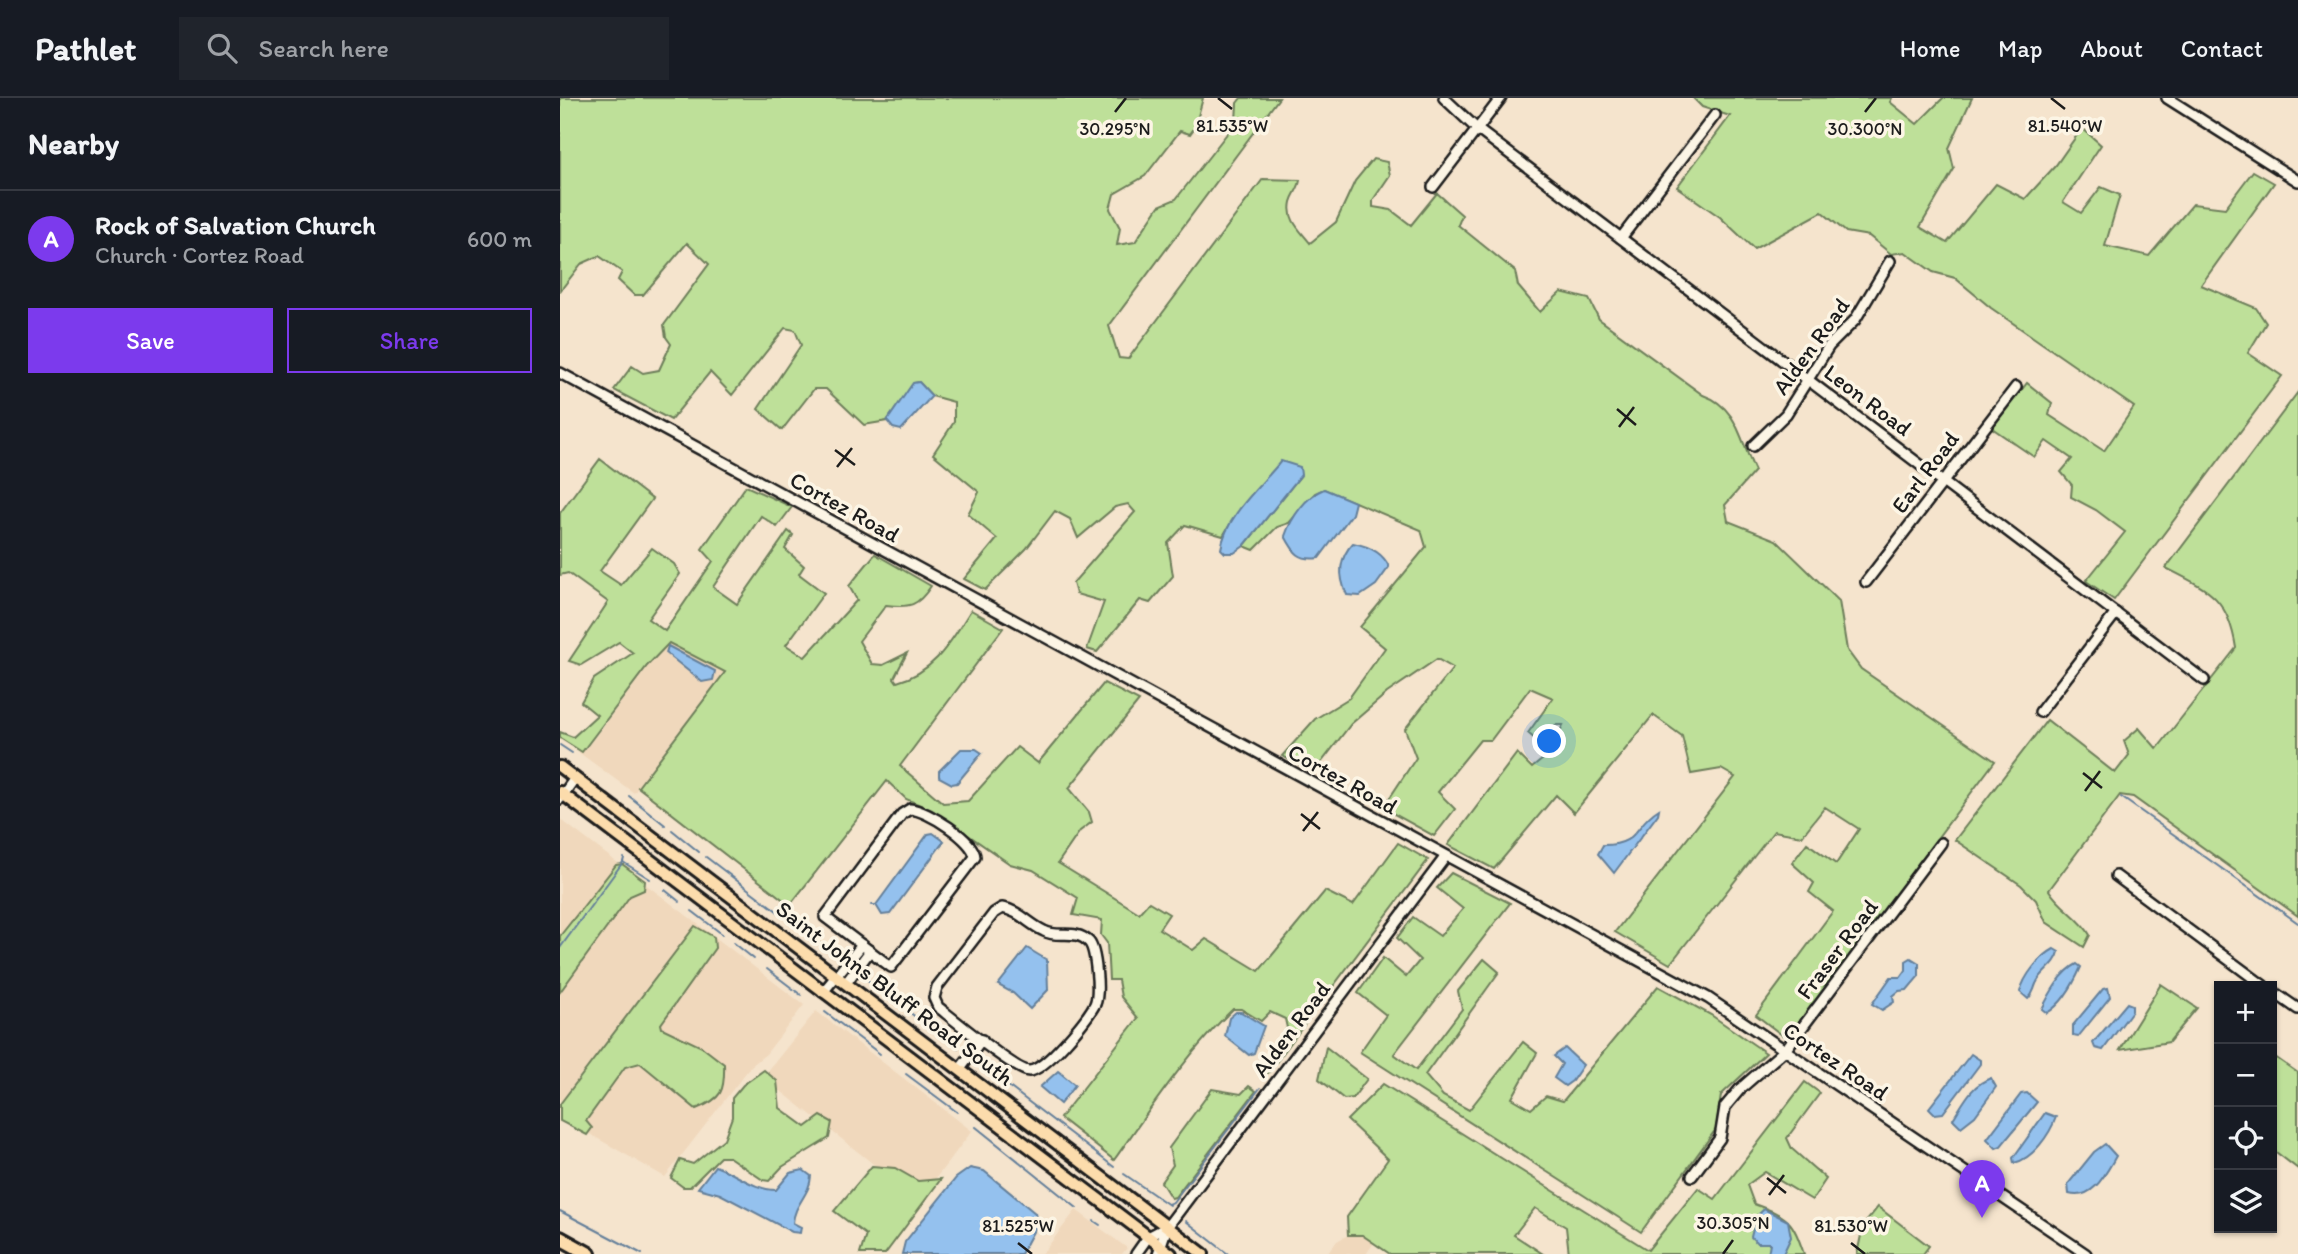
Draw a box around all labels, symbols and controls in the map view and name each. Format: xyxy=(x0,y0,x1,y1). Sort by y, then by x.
search box xyxy=(179,17,669,80)
text: Pathlet xyxy=(35,29,137,68)
icon: search xyxy=(203,29,241,67)
text: Search here xyxy=(259,32,389,64)
text: Home xyxy=(1900,34,1960,63)
text: Map xyxy=(1998,34,2042,63)
text: About xyxy=(2080,34,2143,63)
text: Contact xyxy=(2181,34,2263,63)
text: 81.535°W xyxy=(1196,115,1268,137)
text: 81.540°W xyxy=(2028,115,2102,137)
text: 30.295°N xyxy=(1079,118,1151,140)
text: 30.300°N xyxy=(1828,118,1902,140)
text: Nearby xyxy=(28,125,119,162)
text: Rock of Salvation Church xyxy=(95,209,376,241)
text: A xyxy=(44,225,58,253)
text: 600 m xyxy=(467,225,532,253)
text: Church · Cortez Road xyxy=(95,241,304,269)
street label: Alden Road xyxy=(1766,292,1856,400)
button: Save xyxy=(28,308,273,373)
button: Share xyxy=(287,308,532,373)
street label: Leon Road xyxy=(1819,358,1917,442)
street label: Earl Road xyxy=(1885,425,1965,519)
street label: Cortez Road xyxy=(785,465,905,549)
your location xyxy=(1532,724,1566,758)
street label: Cortez Road xyxy=(1283,737,1403,821)
street label: Fraser Road xyxy=(1790,893,1884,1005)
street label: Saint Johns Bluff Road South xyxy=(771,894,1019,1092)
street label: Alden Road xyxy=(1246,975,1336,1083)
map controls xyxy=(2214,981,2277,1233)
button: + xyxy=(2214,981,2277,1044)
street label: Cortez Road xyxy=(1778,1015,1894,1107)
button: − xyxy=(2214,1044,2277,1107)
button: locate xyxy=(2214,1107,2277,1170)
pin: A xyxy=(1959,1160,2005,1218)
button: layers xyxy=(2214,1170,2277,1233)
text: 30.305°N xyxy=(1696,1212,1770,1234)
text: 81.525°W xyxy=(982,1215,1054,1237)
text: 81.530°W xyxy=(1814,1215,1888,1237)

